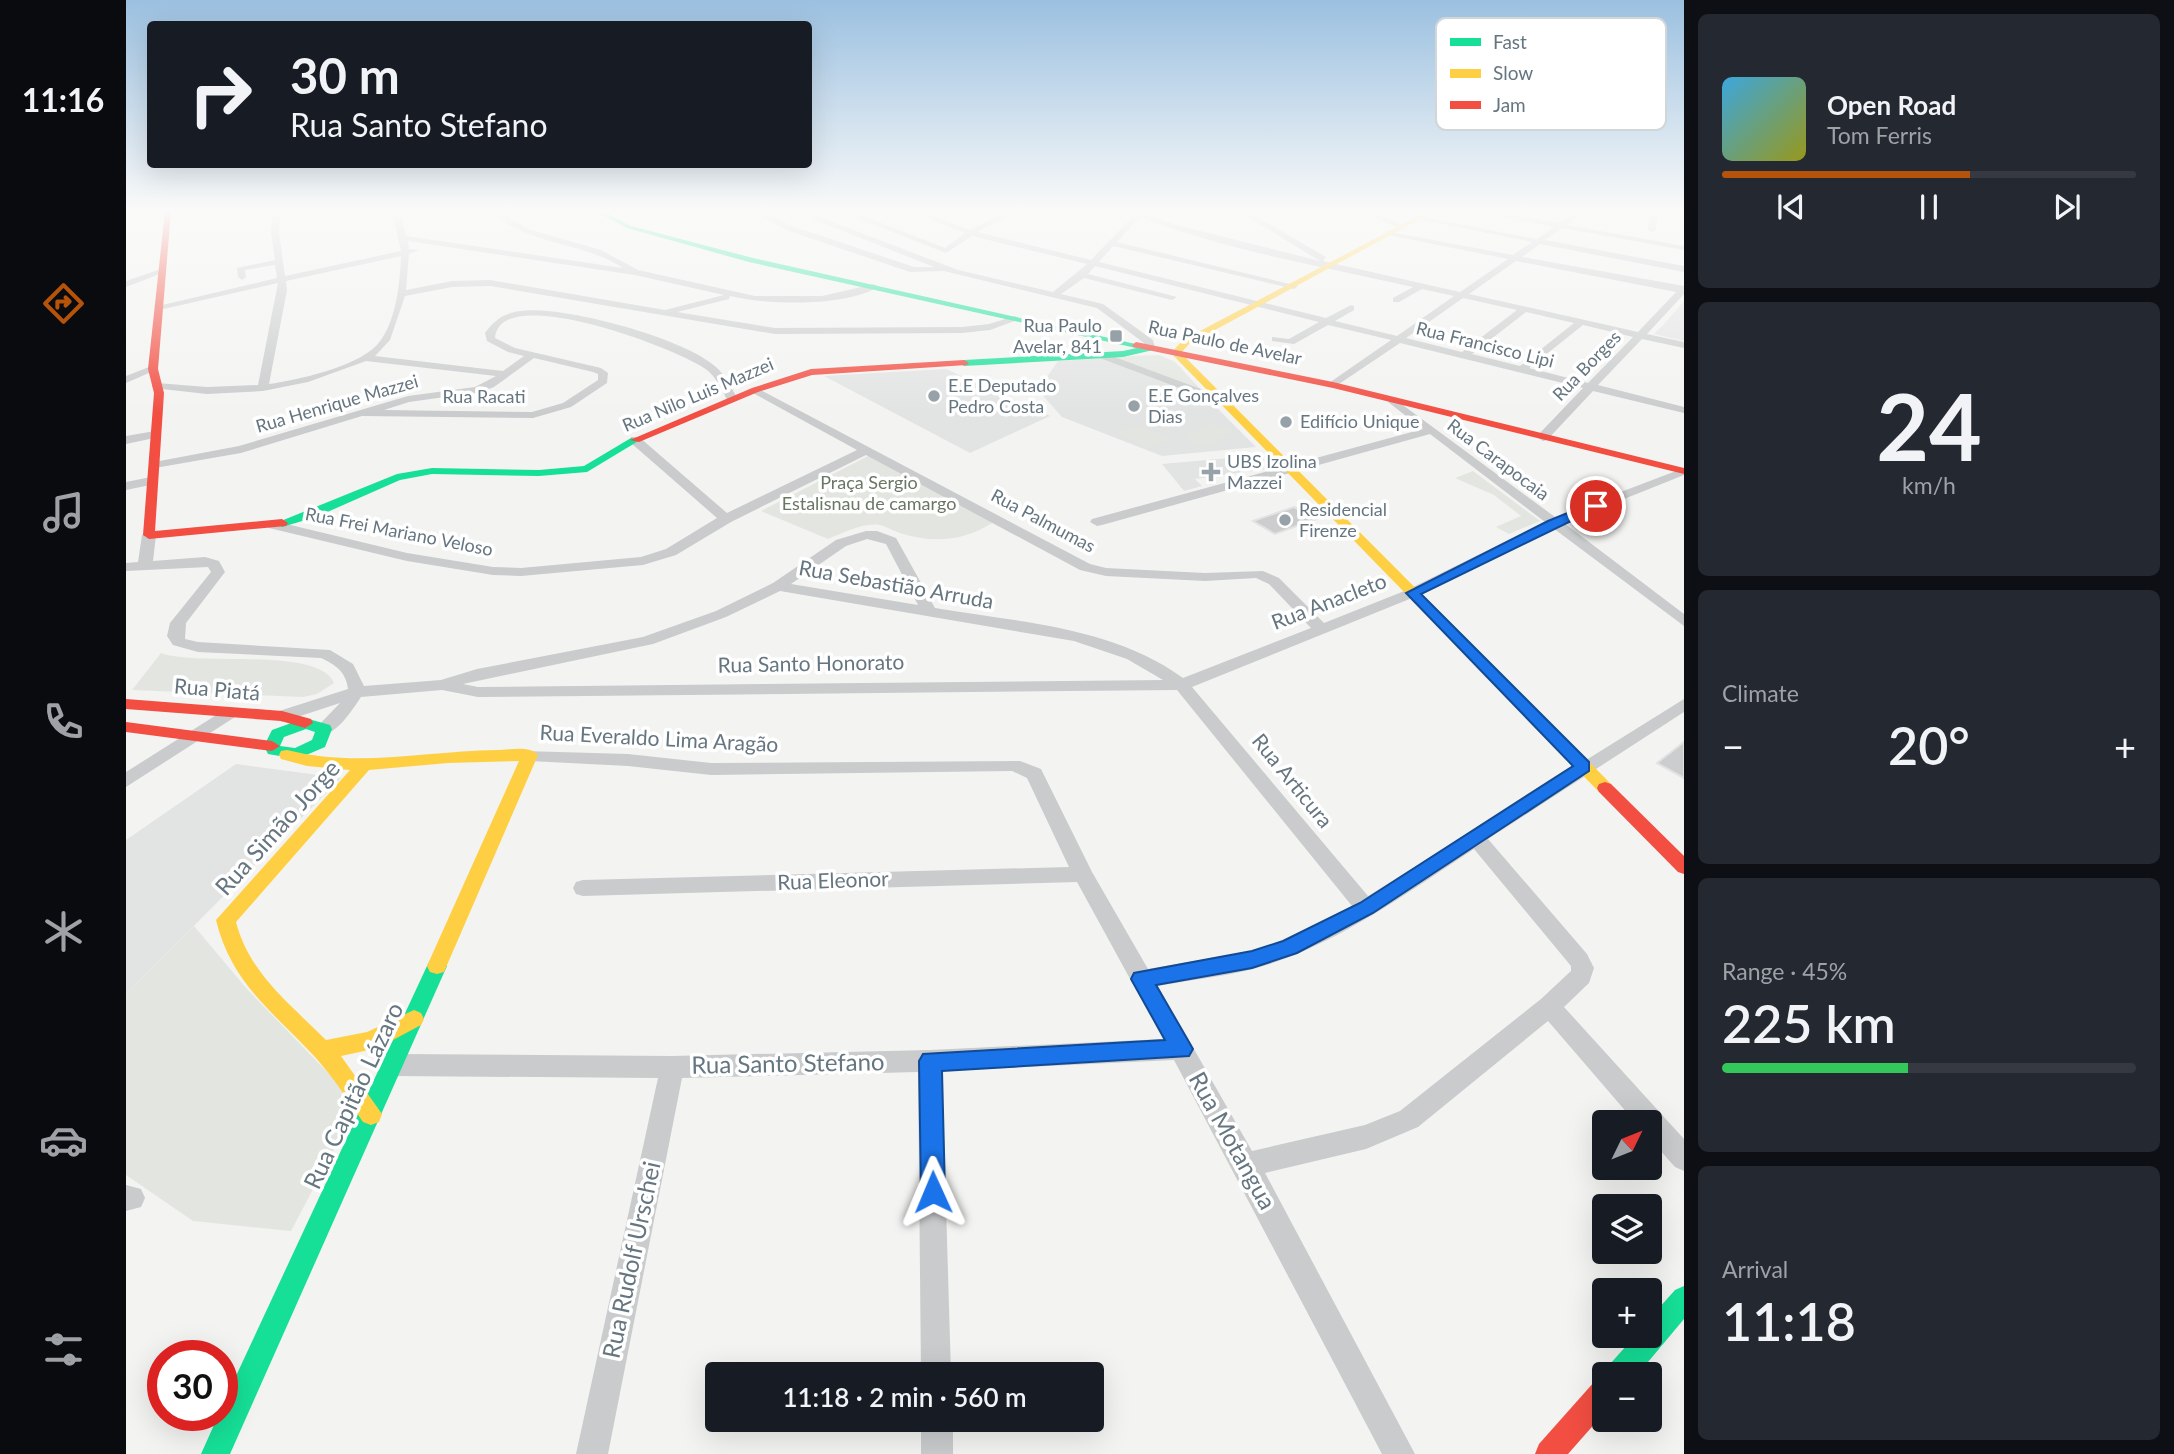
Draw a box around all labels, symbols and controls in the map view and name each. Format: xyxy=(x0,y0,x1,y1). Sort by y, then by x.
legend xyxy=(1436,18,1666,130)
text: Fast xyxy=(1493,30,1527,53)
text: 30 m xyxy=(290,46,400,104)
icon: right xyxy=(175,49,266,140)
text: Slow xyxy=(1493,61,1533,84)
text: 11:16 xyxy=(22,80,104,119)
text: Open Road xyxy=(1827,89,1956,121)
text: Jam xyxy=(1493,93,1526,116)
text: Rua Santo Stefano xyxy=(290,105,548,144)
text: Tom Ferris xyxy=(1827,121,1932,149)
icon: previous xyxy=(1772,188,1810,226)
icon: pause xyxy=(1910,188,1948,226)
icon: next xyxy=(2048,188,2086,226)
icon: directions xyxy=(39,279,88,328)
place label: Rua Paulo Avelar, 841 xyxy=(1013,314,1102,357)
street label: Rua Paulo de Avelar xyxy=(1146,315,1304,369)
street label: Rua Francisco Lipi xyxy=(1414,316,1556,372)
street label: Rua Borges xyxy=(1547,325,1625,405)
marker: Rua Paulo Avelar, 841 xyxy=(1108,328,1124,344)
street label: Rua Nilo Luis Mazzei xyxy=(619,352,777,436)
street label: Rua Henrique Mazzei xyxy=(253,369,420,437)
text: 24 xyxy=(1876,371,1982,480)
place label: E.E Deputado Pedro Costa xyxy=(948,374,1057,417)
place label: E.E Gonçalves Dias xyxy=(1148,384,1259,427)
street label: Rua Racati xyxy=(442,385,526,407)
marker: E.E Deputado Pedro Costa xyxy=(926,388,942,404)
marker: E.E Gonçalves Dias xyxy=(1126,398,1142,414)
place label: Edifício Unique xyxy=(1300,410,1419,432)
marker: Edifício Unique xyxy=(1278,414,1294,430)
street label: Rua Carapocaia xyxy=(1443,414,1554,505)
place label: UBS Izolina Mazzei xyxy=(1227,450,1317,493)
marker: UBS Izolina Mazzei xyxy=(1201,462,1221,482)
park label: Praça Sergio Estalisnau de camargo xyxy=(782,471,956,514)
text: km/h xyxy=(1902,471,1956,499)
pin xyxy=(1566,476,1626,536)
street label: Rua Palmumas xyxy=(988,484,1099,557)
icon: arrive xyxy=(1577,487,1615,525)
icon: music xyxy=(39,488,88,537)
place label: Residencial Firenze xyxy=(1299,498,1387,541)
street label: Rua Frei Mariano Veloso xyxy=(303,502,495,560)
marker: Residencial Firenze xyxy=(1277,512,1293,528)
street label: Rua Sebastião Arruda xyxy=(797,554,996,613)
street label: Rua Anacleto xyxy=(1267,567,1390,634)
street label: Rua Santo Honorato xyxy=(717,648,905,677)
street label: Rua Piatá xyxy=(173,672,261,705)
text: Climate xyxy=(1722,679,1799,707)
icon: phone xyxy=(39,697,88,746)
text: 20° xyxy=(1888,714,1970,776)
street label: Rua Everaldo Lima Aragão xyxy=(539,719,779,756)
text: − xyxy=(1722,723,1744,769)
text: + xyxy=(2114,723,2136,769)
street label: Rua Articura xyxy=(1248,728,1339,832)
street label: Rua Simão Jorge xyxy=(209,753,345,901)
street label: Rua Eleonor xyxy=(777,865,889,894)
icon: climate xyxy=(39,907,88,956)
text: Range · 45% xyxy=(1722,957,1847,985)
text: 225 km xyxy=(1722,992,1896,1054)
street label: Rua Capitão Lázaro xyxy=(297,998,409,1193)
street label: Rua Santo Stefano xyxy=(691,1046,885,1079)
street label: Rua Motangua xyxy=(1184,1066,1283,1214)
north arrow xyxy=(1592,1110,1662,1180)
map controls xyxy=(1592,1110,1662,1432)
icon: car xyxy=(39,1116,88,1165)
position arrow xyxy=(896,1155,970,1229)
street label: Rua Rudolf Urschei xyxy=(596,1159,666,1361)
button: layers xyxy=(1592,1194,1662,1264)
text: Arrival xyxy=(1722,1255,1788,1283)
button: + xyxy=(1592,1278,1662,1348)
text: 11:18 xyxy=(1722,1290,1856,1352)
icon: filters xyxy=(39,1325,88,1374)
speed limit sign: 30 xyxy=(147,1340,238,1431)
button: − xyxy=(1592,1362,1662,1432)
text: 11:18 · 2 min · 560 m xyxy=(782,1381,1027,1413)

